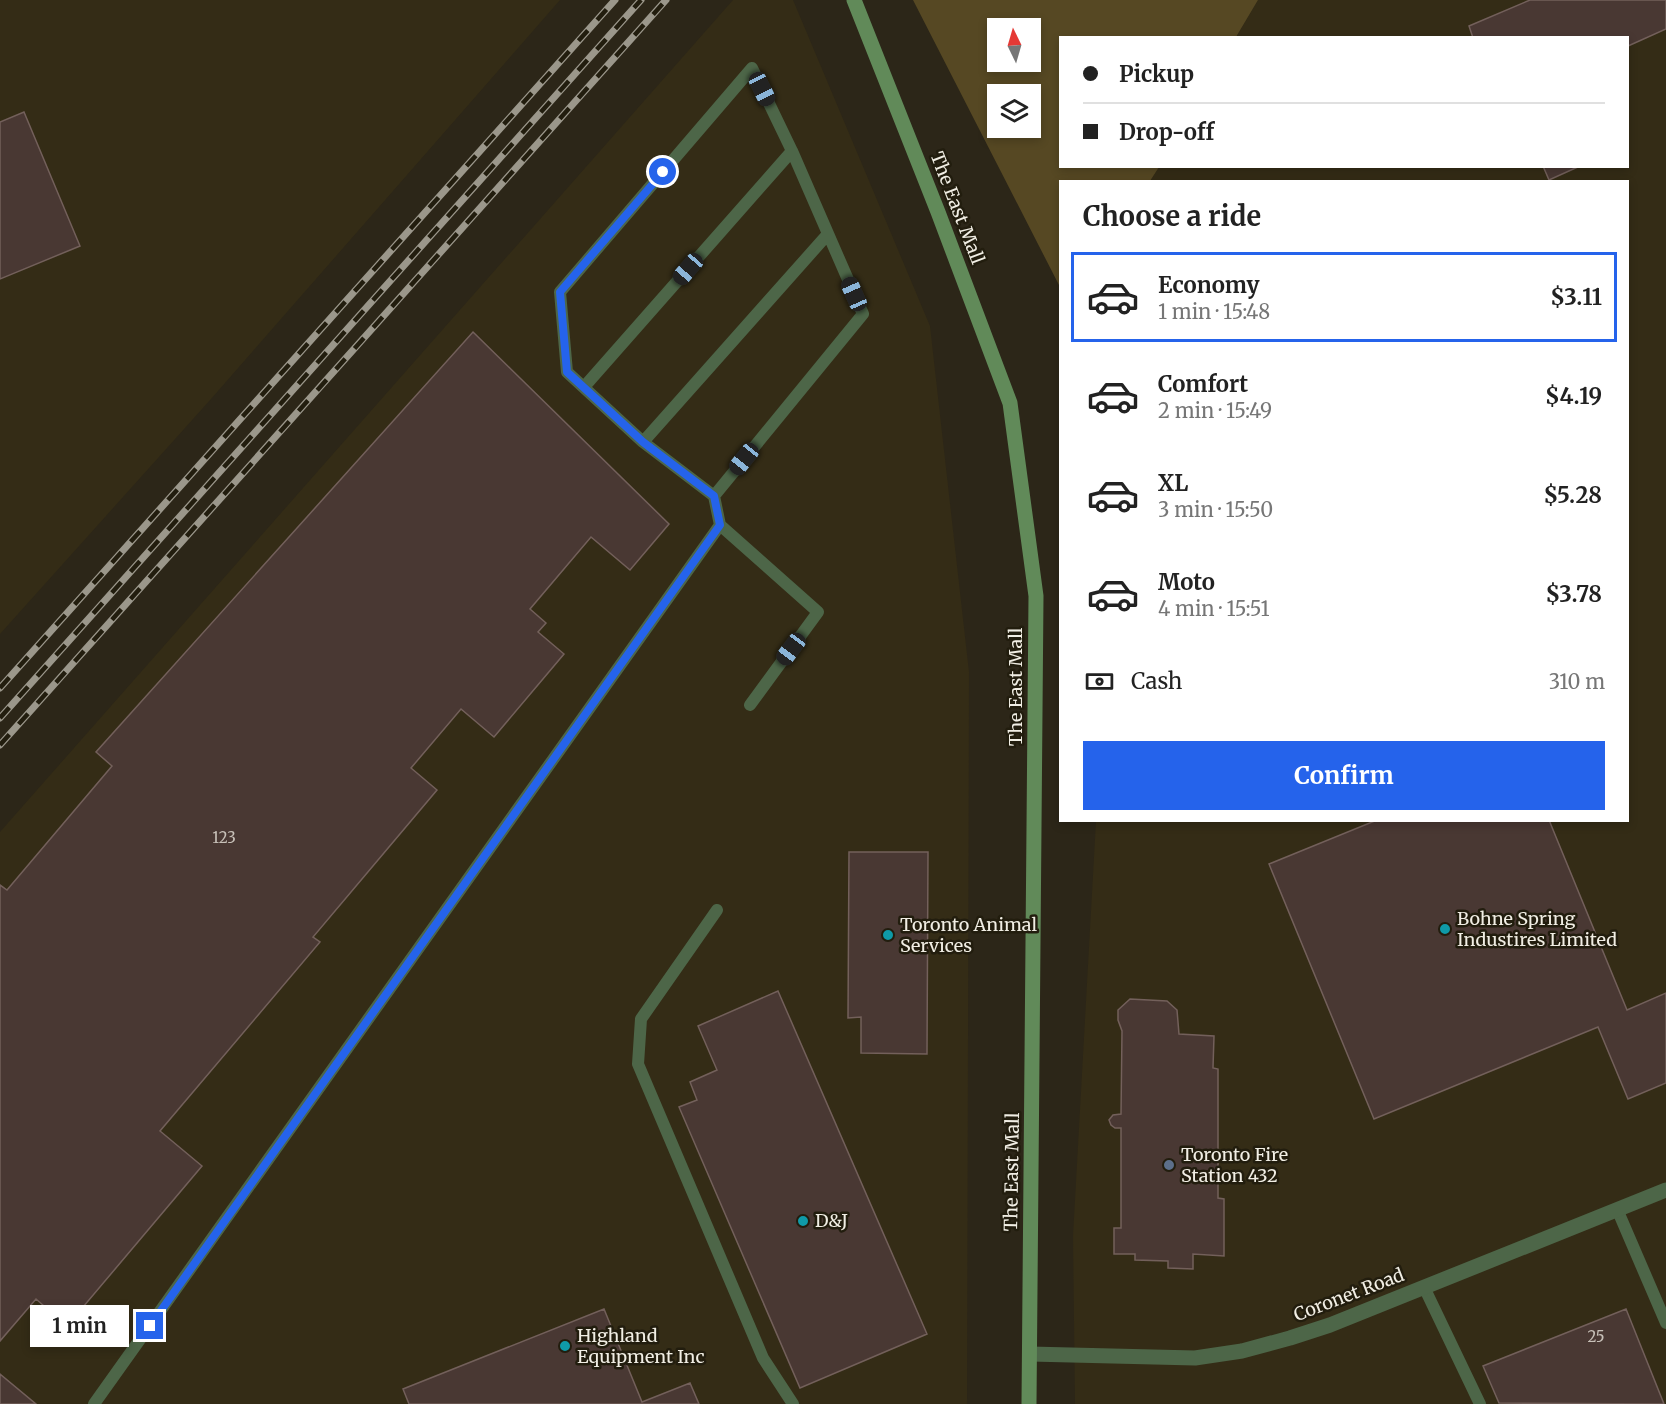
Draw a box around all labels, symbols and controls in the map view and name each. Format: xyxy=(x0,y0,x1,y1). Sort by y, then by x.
north arrow xyxy=(987,18,1041,72)
map controls xyxy=(987,18,1041,138)
text: Pickup xyxy=(1119,60,1194,88)
car xyxy=(746,69,778,109)
button: layers xyxy=(987,84,1041,138)
text: Drop-off xyxy=(1119,118,1214,146)
street label: The East Mall xyxy=(925,148,990,268)
route start xyxy=(649,158,676,185)
text: Choose a ride xyxy=(1083,199,1261,233)
car xyxy=(669,250,707,288)
icon: car xyxy=(1086,270,1140,324)
text: Economy xyxy=(1158,271,1259,299)
car xyxy=(838,274,870,314)
text: $3.11 xyxy=(1550,283,1602,311)
text: 1 min · 15:48 xyxy=(1158,299,1270,324)
icon: car xyxy=(1086,369,1140,423)
text: Comfort xyxy=(1158,370,1248,398)
text: $4.19 xyxy=(1545,382,1602,410)
text: 2 min · 15:49 xyxy=(1158,398,1272,423)
car xyxy=(726,439,762,479)
icon: car xyxy=(1086,468,1140,522)
text: XL xyxy=(1158,469,1188,497)
text: $5.28 xyxy=(1544,481,1602,509)
text: 3 min · 15:50 xyxy=(1158,497,1273,522)
icon: car xyxy=(1086,567,1140,621)
text: Moto xyxy=(1158,568,1215,596)
text: $3.78 xyxy=(1545,580,1602,608)
text: 4 min · 15:51 xyxy=(1158,596,1270,621)
street label: The East Mall xyxy=(1004,627,1027,746)
car xyxy=(773,629,809,669)
icon: cash xyxy=(1083,665,1116,698)
text: Cash xyxy=(1131,667,1182,695)
text: 310 m xyxy=(1549,669,1605,694)
button: Confirm xyxy=(1083,741,1605,810)
house number: 123 xyxy=(212,828,236,847)
place label: Bohne Spring Industires Limited xyxy=(1457,907,1617,951)
place label: Toronto Animal Services xyxy=(900,913,1038,957)
marker: Bohne Spring Industires Limited xyxy=(1438,922,1452,936)
marker: Toronto Animal Services xyxy=(881,928,895,942)
street label: The East Mall xyxy=(999,1112,1024,1232)
place label: Toronto Fire Station 432 xyxy=(1181,1143,1288,1187)
marker: Toronto Fire Station 432 xyxy=(1162,1158,1176,1172)
place label: D&J xyxy=(815,1209,848,1232)
marker: D&J xyxy=(796,1214,810,1228)
street label: Coronet Road xyxy=(1290,1263,1407,1326)
callout: 1 min xyxy=(30,1305,129,1347)
route end xyxy=(136,1312,163,1339)
text: 1 min xyxy=(52,1313,107,1338)
place label: Highland Equipment Inc xyxy=(577,1324,705,1368)
house number: 25 xyxy=(1587,1327,1605,1346)
marker: Highland Equipment Inc xyxy=(558,1339,572,1353)

